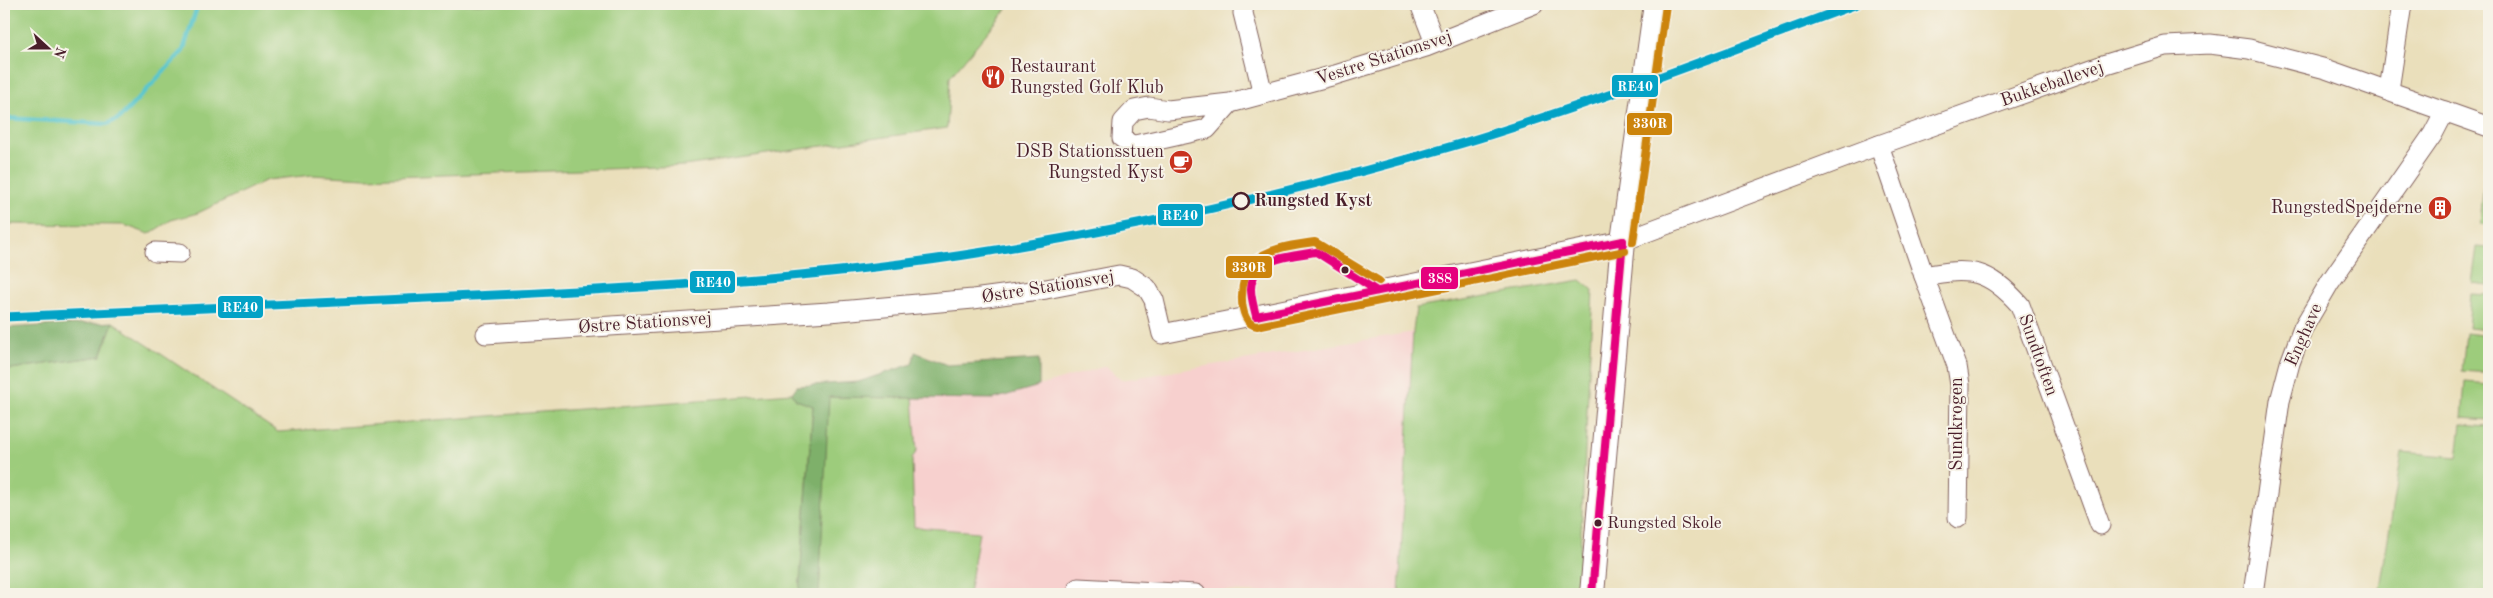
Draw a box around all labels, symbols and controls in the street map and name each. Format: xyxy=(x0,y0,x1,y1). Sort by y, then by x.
north arrow xyxy=(22,22,72,72)
street label: Vestre Stationsvej xyxy=(1314,28,1454,88)
text: N xyxy=(51,45,68,60)
place label: Restaurant Rungsted Golf Klub xyxy=(1010,58,1164,97)
street label: Bukkeballevej xyxy=(1998,58,2106,110)
restaurant icon: Restaurant Rungsted Golf Klub xyxy=(980,64,1006,90)
line badge: RE40 xyxy=(1611,74,1659,98)
text: RE40 xyxy=(1617,80,1653,94)
line badge: 330R xyxy=(1626,112,1673,136)
text: 330R xyxy=(1633,117,1667,131)
place label: DSB Stationsstuen Rungsted Kyst xyxy=(1016,143,1164,182)
cafe icon: DSB Stationsstuen Rungsted Kyst xyxy=(1168,149,1194,175)
marker: Rungsted Kyst xyxy=(1232,192,1250,210)
place label: Rungsted Kyst xyxy=(1254,192,1373,210)
building icon: RungstedSpejderne xyxy=(2427,195,2453,221)
place label: RungstedSpejderne xyxy=(2271,199,2422,217)
line badge: RE40 xyxy=(1157,203,1204,227)
text: RE40 xyxy=(1162,209,1198,223)
line badge: 330R xyxy=(1225,255,1273,279)
text: 330R xyxy=(1232,261,1266,275)
unlabelled marker xyxy=(1340,265,1350,275)
line badge: 388 xyxy=(1420,266,1459,290)
street label: Østre Stationsvej xyxy=(980,268,1116,306)
line badge: RE40 xyxy=(689,270,736,294)
text: 388 xyxy=(1428,272,1452,286)
text: RE40 xyxy=(695,276,731,290)
line badge: RE40 xyxy=(217,295,264,319)
text: RE40 xyxy=(222,301,258,315)
street label: Enghave xyxy=(2282,301,2326,369)
street label: Østre Stationsvej xyxy=(577,309,713,337)
street label: Sundtoften xyxy=(2015,312,2061,398)
street label: Sundkrogen xyxy=(1948,377,1966,471)
place label: Rungsted Skole xyxy=(1607,515,1722,532)
marker: Rungsted Skole xyxy=(1593,518,1603,528)

